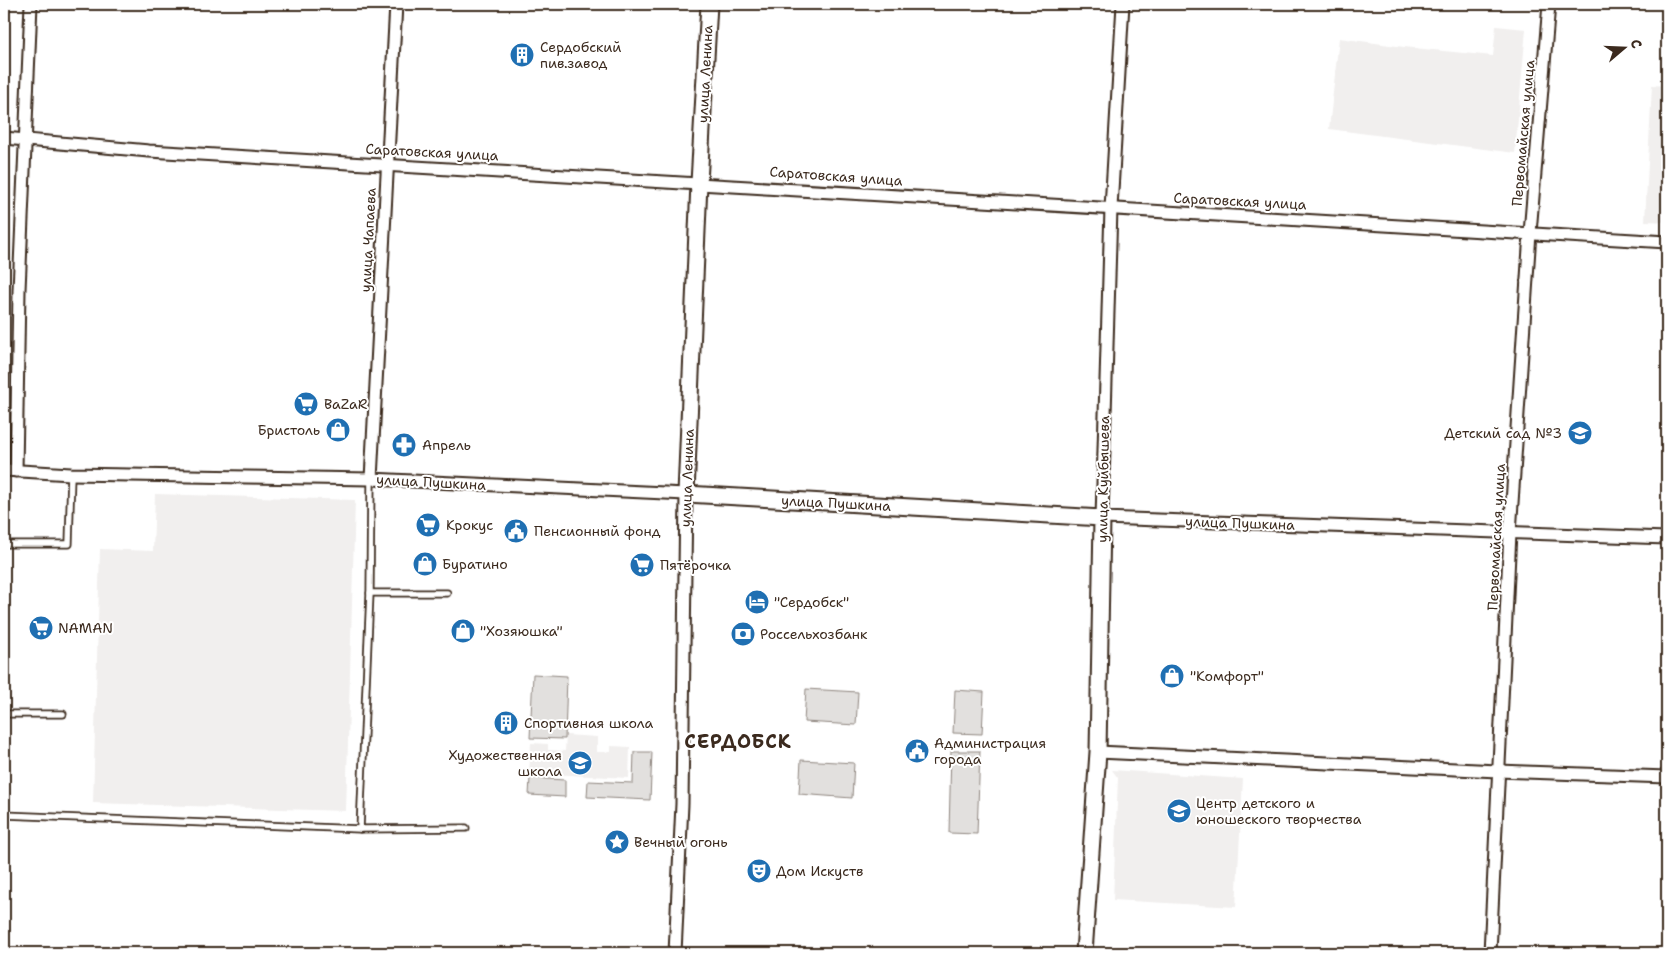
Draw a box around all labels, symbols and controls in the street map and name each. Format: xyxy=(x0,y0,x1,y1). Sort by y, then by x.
north arrow xyxy=(1598,22,1648,72)
street label: улица Ленина xyxy=(693,24,717,124)
text: С xyxy=(1626,37,1646,51)
place label: Сердобский пив.завод xyxy=(540,38,622,72)
building icon: Сердобский пив.завод xyxy=(509,42,535,68)
street label: Первомайская улица xyxy=(1508,59,1538,207)
street label: Саратовская улица xyxy=(365,140,499,164)
street label: Саратовская улица xyxy=(769,162,903,190)
street label: улица Чапаева xyxy=(356,187,380,293)
street label: Саратовская улица xyxy=(1173,189,1307,213)
supermarket icon: BaZaR xyxy=(293,391,319,417)
place label: BaZaR xyxy=(324,395,368,413)
street label: улица Куйбышева xyxy=(1093,415,1113,543)
shop icon: Бристоль xyxy=(325,417,351,443)
school or university icon: Детский сад №3 xyxy=(1567,420,1593,446)
place label: Бристоль xyxy=(257,421,320,439)
place label: Детский сад №3 xyxy=(1444,424,1562,442)
street label: улица Ленина xyxy=(676,428,698,527)
pharmacy icon: Апрель xyxy=(391,432,417,458)
place label: Апрель xyxy=(422,436,471,454)
street label: Первомайская улица xyxy=(1483,463,1509,611)
street label: улица Пушкина xyxy=(376,470,487,494)
street label: улица Пушкина xyxy=(781,491,892,515)
supermarket icon: Крокус xyxy=(415,512,441,538)
street label: улица Пушкина xyxy=(1185,512,1295,534)
place label: Крокус xyxy=(446,516,493,534)
public building icon: Пенсионный фонд xyxy=(503,518,529,544)
place label: Пенсионный фонд xyxy=(534,522,661,540)
shop icon: Буратино xyxy=(412,551,438,577)
supermarket icon: Пятёрочка xyxy=(629,552,655,578)
place label: Буратино xyxy=(442,555,508,573)
place label: Пятёрочка xyxy=(660,556,731,574)
hotel icon: "Сердобск" xyxy=(744,589,770,615)
place label: "Сердобск" xyxy=(774,593,849,611)
supermarket icon: NAMAN xyxy=(28,615,54,641)
shop icon: "Хозяюшка" xyxy=(450,618,476,644)
place label: NAMAN xyxy=(58,619,113,637)
bank icon: Россельхозбанк xyxy=(730,621,756,647)
place label: "Хозяюшка" xyxy=(480,622,563,640)
place label: Россельхозбанк xyxy=(760,625,868,643)
shop icon: "Комфорт" xyxy=(1159,663,1185,689)
place label: "Комфорт" xyxy=(1190,667,1264,685)
building icon: Спортивная школа xyxy=(493,710,519,736)
place label: Спортивная школа xyxy=(524,714,654,732)
district label: СЕРДОБСК xyxy=(684,729,792,754)
place label: Администрация города xyxy=(934,734,1046,768)
public building icon: Администрация города xyxy=(904,738,930,764)
place label: Художественная школа xyxy=(448,746,562,780)
school or university icon: Художественная школа xyxy=(567,750,593,776)
place label: Центр детского и юношеского творчества xyxy=(1196,794,1362,828)
school or university icon: Центр детского и юношеского творчества xyxy=(1166,798,1192,824)
place icon: Вечный огонь xyxy=(604,829,630,855)
place label: Вечный огонь xyxy=(634,833,728,851)
theatre icon: Дом Искуств xyxy=(746,858,772,884)
place label: Дом Искуств xyxy=(776,862,863,880)

